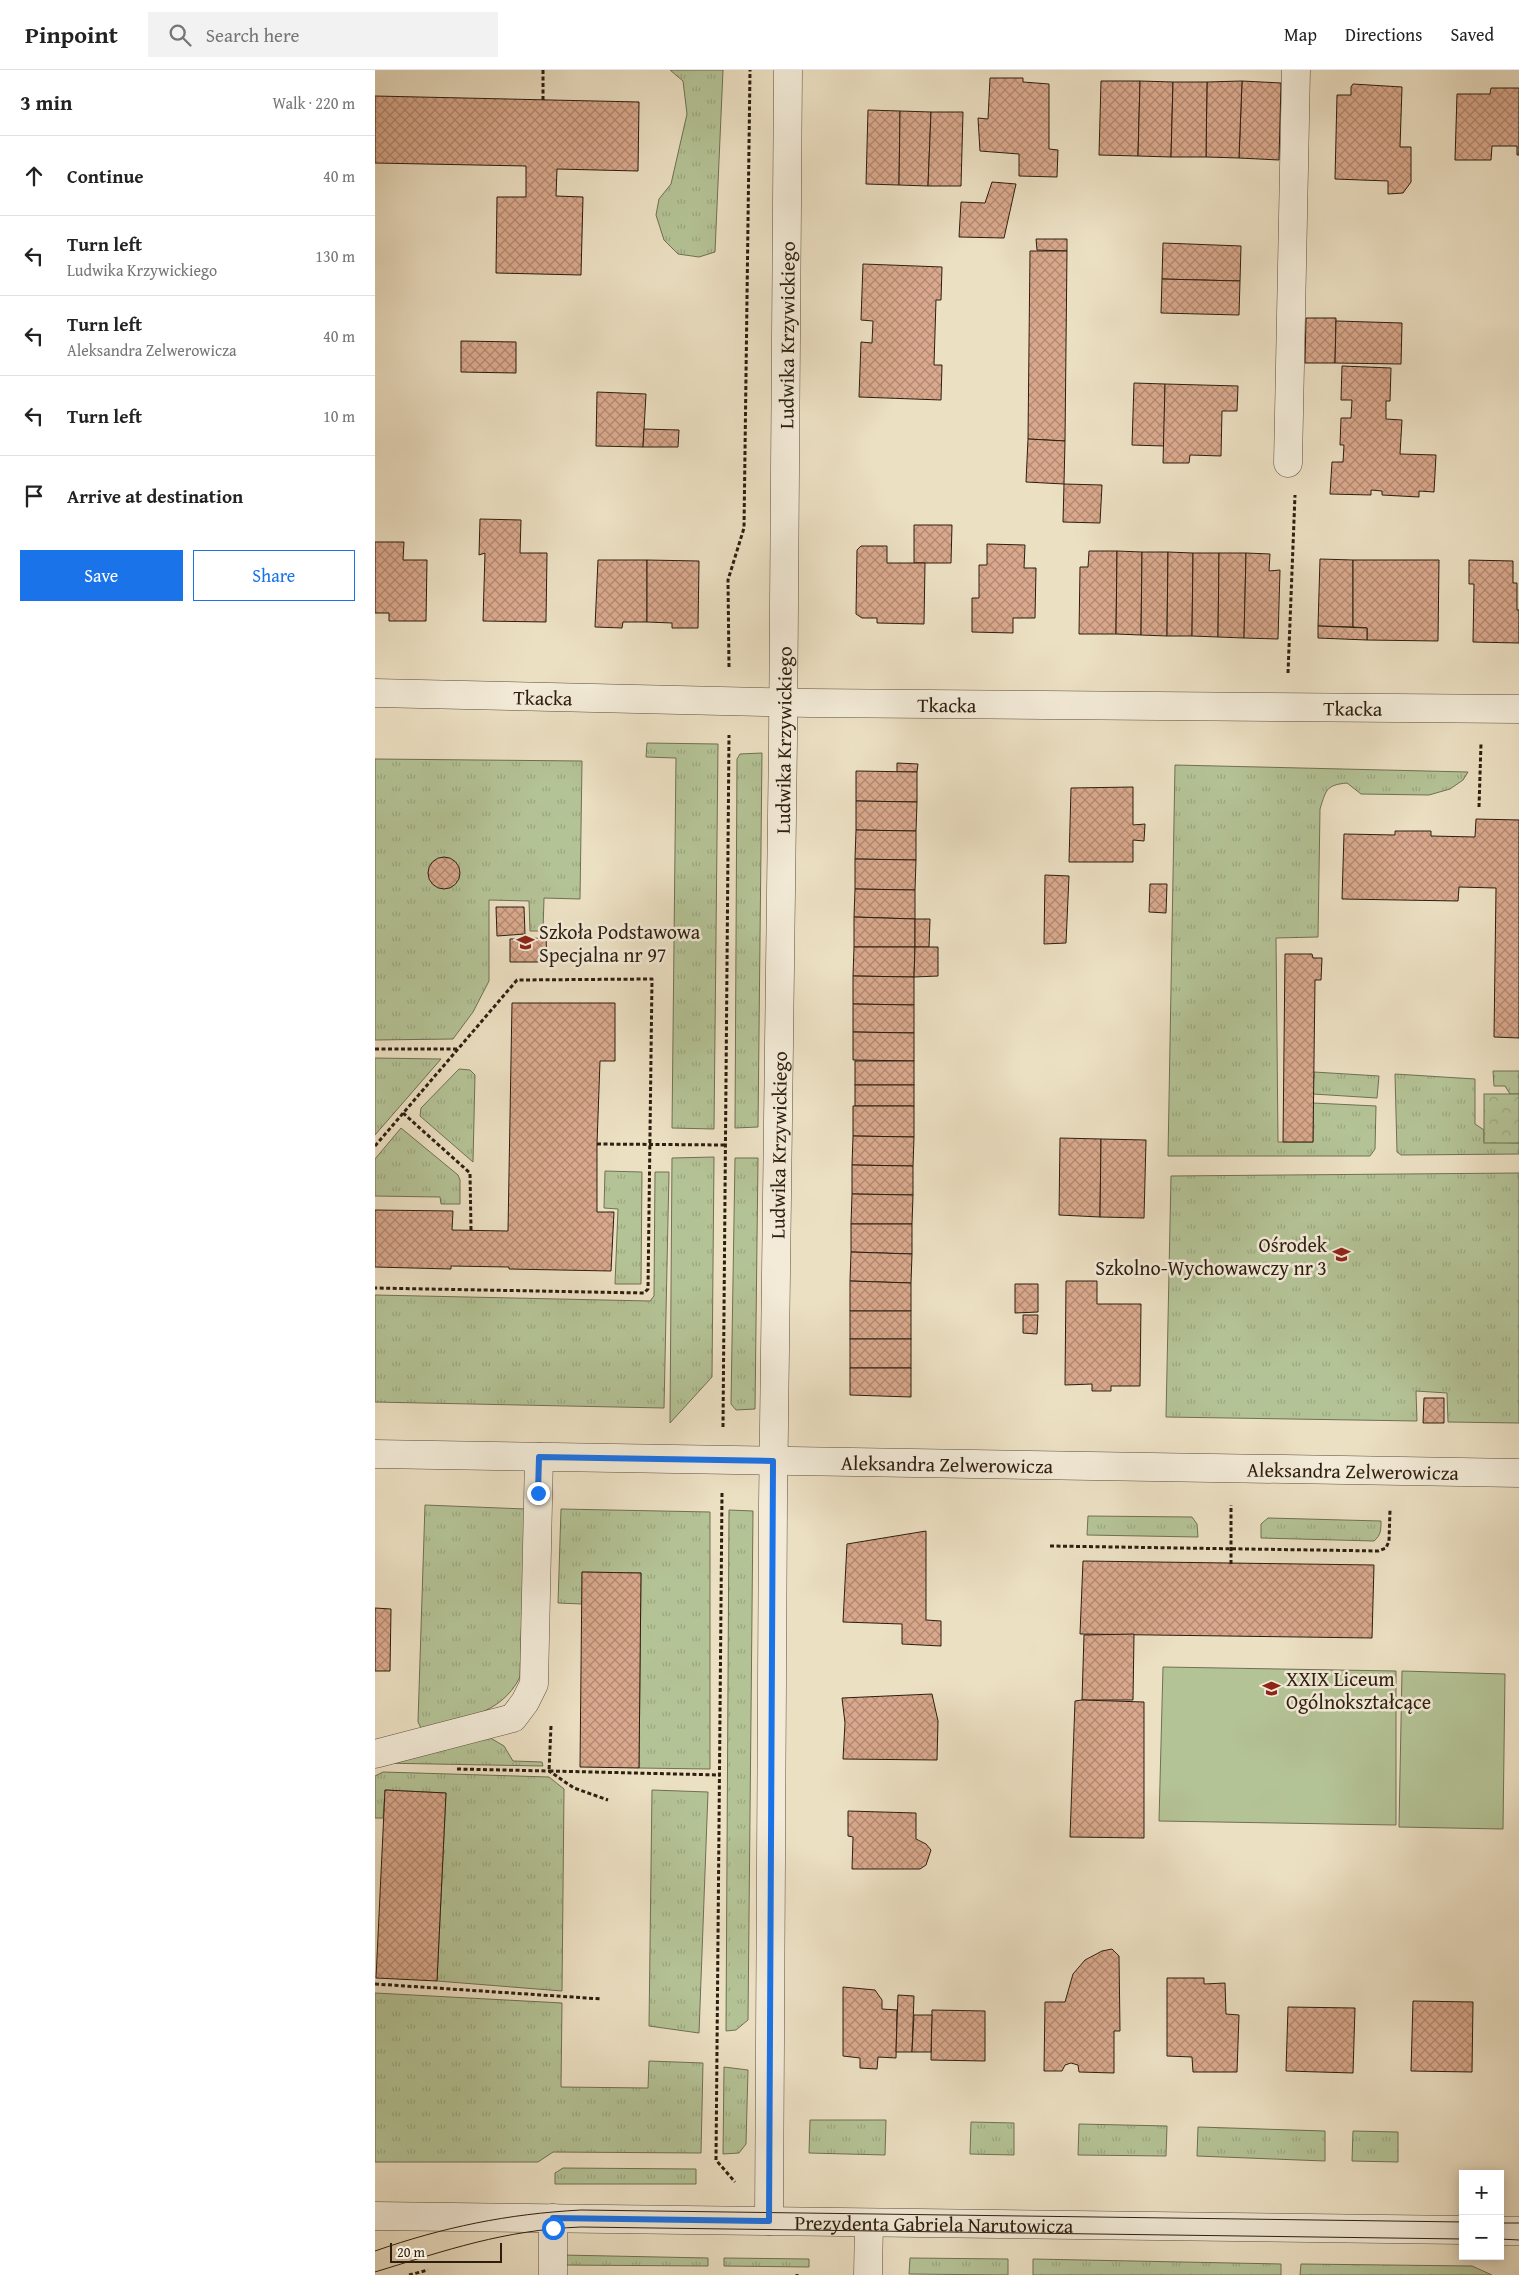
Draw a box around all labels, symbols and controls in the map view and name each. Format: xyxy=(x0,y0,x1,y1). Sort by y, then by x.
search box xyxy=(148,12,498,57)
text: Pinpoint xyxy=(25,17,118,52)
icon: search xyxy=(166,21,194,49)
text: Search here xyxy=(206,21,299,49)
text: Map xyxy=(1284,21,1317,48)
text: Directions xyxy=(1345,21,1422,48)
text: Saved xyxy=(1450,21,1494,48)
text: 3 min xyxy=(20,87,72,118)
text: Walk · 220 m xyxy=(272,91,355,115)
icon: ahead xyxy=(20,162,48,190)
text: Continue xyxy=(67,162,144,190)
text: 40 m xyxy=(323,164,355,188)
text: Turn left xyxy=(67,230,142,258)
street label: Ludwika Krzywickiego xyxy=(771,241,801,429)
icon: left xyxy=(20,242,48,270)
text: 130 m xyxy=(315,244,355,268)
text: Ludwika Krzywickiego xyxy=(67,258,217,282)
text: Turn left xyxy=(67,310,142,338)
icon: left xyxy=(20,322,48,350)
text: 40 m xyxy=(323,324,355,348)
text: Aleksandra Zelwerowicza xyxy=(67,338,237,362)
icon: left xyxy=(20,402,48,430)
text: Turn left xyxy=(67,402,142,430)
text: 10 m xyxy=(323,404,355,428)
icon: arrive xyxy=(20,482,48,510)
text: Arrive at destination xyxy=(67,482,243,510)
button: Save xyxy=(20,550,183,601)
button: Share xyxy=(193,550,355,601)
street label: Ludwika Krzywickiego xyxy=(767,646,798,834)
street label: Tkacka xyxy=(513,682,573,712)
street label: Tkacka xyxy=(917,689,977,719)
street label: Tkacka xyxy=(1323,693,1383,722)
place label: Szkoła Podstawowa Specjalna nr 97 xyxy=(539,917,701,969)
school or university icon: Szkoła Podstawowa Specjalna nr 97 xyxy=(515,933,535,953)
street label: Ludwika Krzywickiego xyxy=(762,1051,793,1239)
place label: Ośrodek Szkolno-Wychowawczy nr 3 xyxy=(1095,1230,1328,1282)
school or university icon: Ośrodek Szkolno-Wychowawczy nr 3 xyxy=(1331,1245,1351,1265)
street label: Aleksandra Zelwerowicza xyxy=(841,1447,1054,1480)
street label: Aleksandra Zelwerowicza xyxy=(1247,1454,1460,1487)
route end xyxy=(527,1482,550,1505)
place label: XXIX Liceum Ogólnokształcące xyxy=(1286,1664,1431,1716)
school or university icon: XXIX Liceum Ogólnokształcące xyxy=(1262,1679,1282,1699)
map controls xyxy=(1459,2170,1504,2260)
button: + xyxy=(1459,2170,1504,2215)
street label: Prezydenta Gabriela Narutowicza xyxy=(794,2207,1074,2239)
button: − xyxy=(1459,2215,1504,2260)
route start xyxy=(542,2217,565,2240)
scale bar xyxy=(390,2240,503,2263)
text: 20 m xyxy=(397,2242,425,2262)

